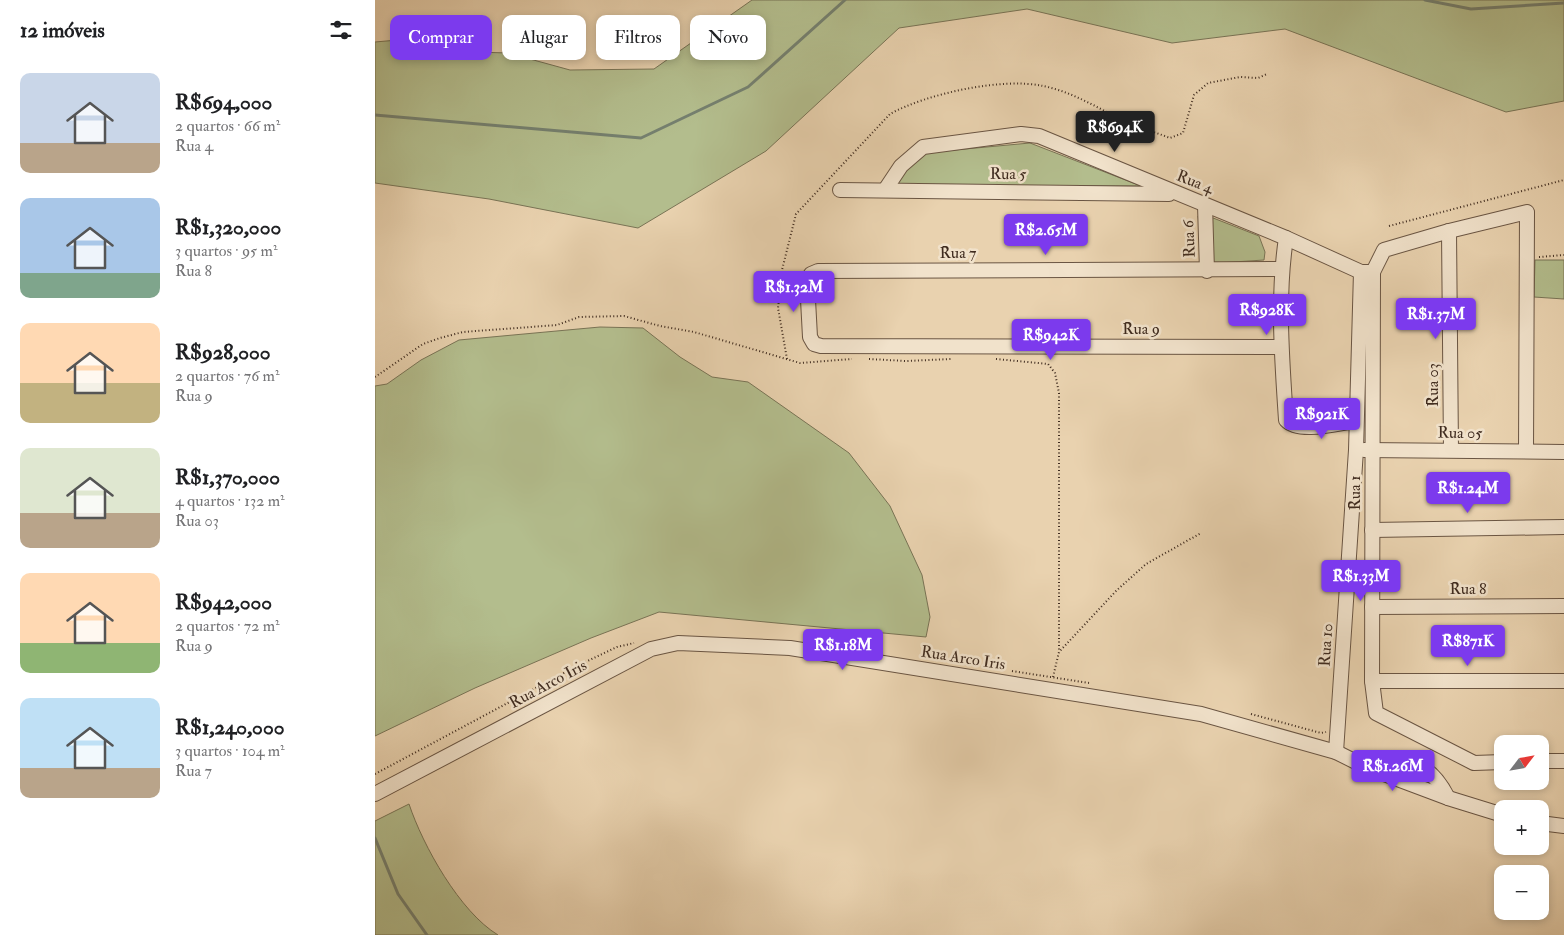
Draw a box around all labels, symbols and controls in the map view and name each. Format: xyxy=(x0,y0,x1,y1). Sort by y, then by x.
chip: Comprar xyxy=(390,15,492,60)
chip: Alugar xyxy=(502,15,586,60)
chip: Filtros xyxy=(596,15,680,60)
chip: Novo xyxy=(690,15,766,60)
icon: filters xyxy=(327,16,355,44)
text: 12 imóveis xyxy=(20,17,105,44)
text: R$694,000 xyxy=(175,89,272,116)
icon: home xyxy=(60,93,120,153)
pin: R$694K xyxy=(1074,110,1156,153)
text: 2 quartos · 66 m² xyxy=(175,116,280,136)
text: R$694K xyxy=(1087,117,1143,137)
text: Rua 4 xyxy=(175,136,213,156)
street label: Rua 5 xyxy=(990,164,1026,184)
street label: Rua 4 xyxy=(1174,166,1218,199)
text: R$1,320,000 xyxy=(175,214,281,241)
pin: R$2.65M xyxy=(1000,214,1092,256)
icon: home xyxy=(60,218,120,278)
street label: Rua 6 xyxy=(1178,219,1200,258)
text: R$2.65M xyxy=(1015,220,1077,240)
text: 3 quartos · 95 m² xyxy=(175,241,277,261)
street label: Rua 7 xyxy=(940,243,977,263)
text: Rua 8 xyxy=(175,261,212,281)
pin: R$1.32M xyxy=(748,270,840,313)
text: R$1.32M xyxy=(764,277,824,297)
pin: R$928K xyxy=(1226,294,1308,336)
pin: R$1.37M xyxy=(1390,298,1482,340)
text: R$928K xyxy=(1239,300,1295,320)
text: R$1.37M xyxy=(1407,304,1465,324)
pin: R$942K xyxy=(1010,318,1092,361)
street label: Rua 9 xyxy=(1122,319,1160,339)
text: R$942K xyxy=(1023,325,1079,345)
text: R$928,000 xyxy=(175,339,270,366)
icon: home xyxy=(60,343,120,403)
street label: Rua 03 xyxy=(1423,363,1443,407)
text: 2 quartos · 76 m² xyxy=(175,366,280,386)
text: Rua 9 xyxy=(175,386,213,406)
pin: R$921K xyxy=(1281,398,1363,440)
text: R$921K xyxy=(1295,404,1349,424)
street label: Rua 05 xyxy=(1437,423,1483,443)
text: R$1,370,000 xyxy=(175,464,280,491)
icon: home xyxy=(60,468,120,528)
pin: R$1.24M xyxy=(1422,472,1514,514)
street label: Rua 1 xyxy=(1345,475,1365,511)
text: R$1.24M xyxy=(1437,478,1499,498)
text: 4 quartos · 132 m² xyxy=(175,491,285,511)
text: Rua 03 xyxy=(175,511,219,531)
pin: R$1.33M xyxy=(1315,560,1407,602)
text: R$1.33M xyxy=(1332,566,1390,586)
street label: Rua 8 xyxy=(1449,579,1487,599)
text: R$942,000 xyxy=(175,589,272,616)
icon: home xyxy=(60,593,120,653)
text: 2 quartos · 72 m² xyxy=(175,616,280,636)
street label: Rua 10 xyxy=(1315,623,1337,667)
pin: R$871K xyxy=(1427,624,1509,667)
pin: R$1.18M xyxy=(797,628,889,671)
text: R$871K xyxy=(1442,631,1494,651)
text: R$1.18M xyxy=(814,635,872,655)
text: Rua 9 xyxy=(175,636,213,656)
street label: Rua Arco Iris xyxy=(919,641,1007,675)
street label: Rua Arco Iris xyxy=(506,655,590,713)
text: R$1,240,000 xyxy=(175,714,284,741)
icon: home xyxy=(60,718,120,778)
north arrow xyxy=(1494,735,1549,790)
map controls xyxy=(1494,735,1549,920)
text: 3 quartos · 104 m² xyxy=(175,741,285,761)
pin: R$1.26M xyxy=(1347,750,1439,792)
text: R$1.26M xyxy=(1363,756,1423,776)
text: Rua 7 xyxy=(175,761,212,781)
button: + xyxy=(1494,800,1549,855)
button: − xyxy=(1494,865,1549,920)

